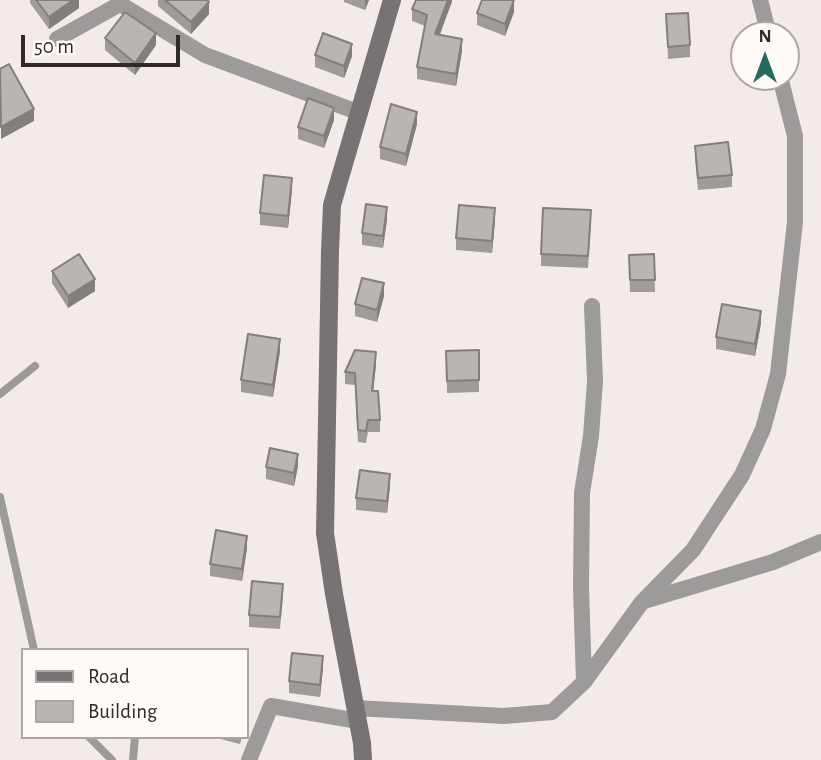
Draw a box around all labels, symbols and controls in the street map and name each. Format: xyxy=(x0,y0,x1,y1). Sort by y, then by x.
scale bar xyxy=(24,21,184,65)
north arrow xyxy=(730,21,800,91)
text: N xyxy=(758,27,772,46)
text: 50 m xyxy=(34,36,74,57)
legend xyxy=(21,648,248,739)
text: Road xyxy=(88,666,130,687)
text: Building xyxy=(88,701,157,722)

